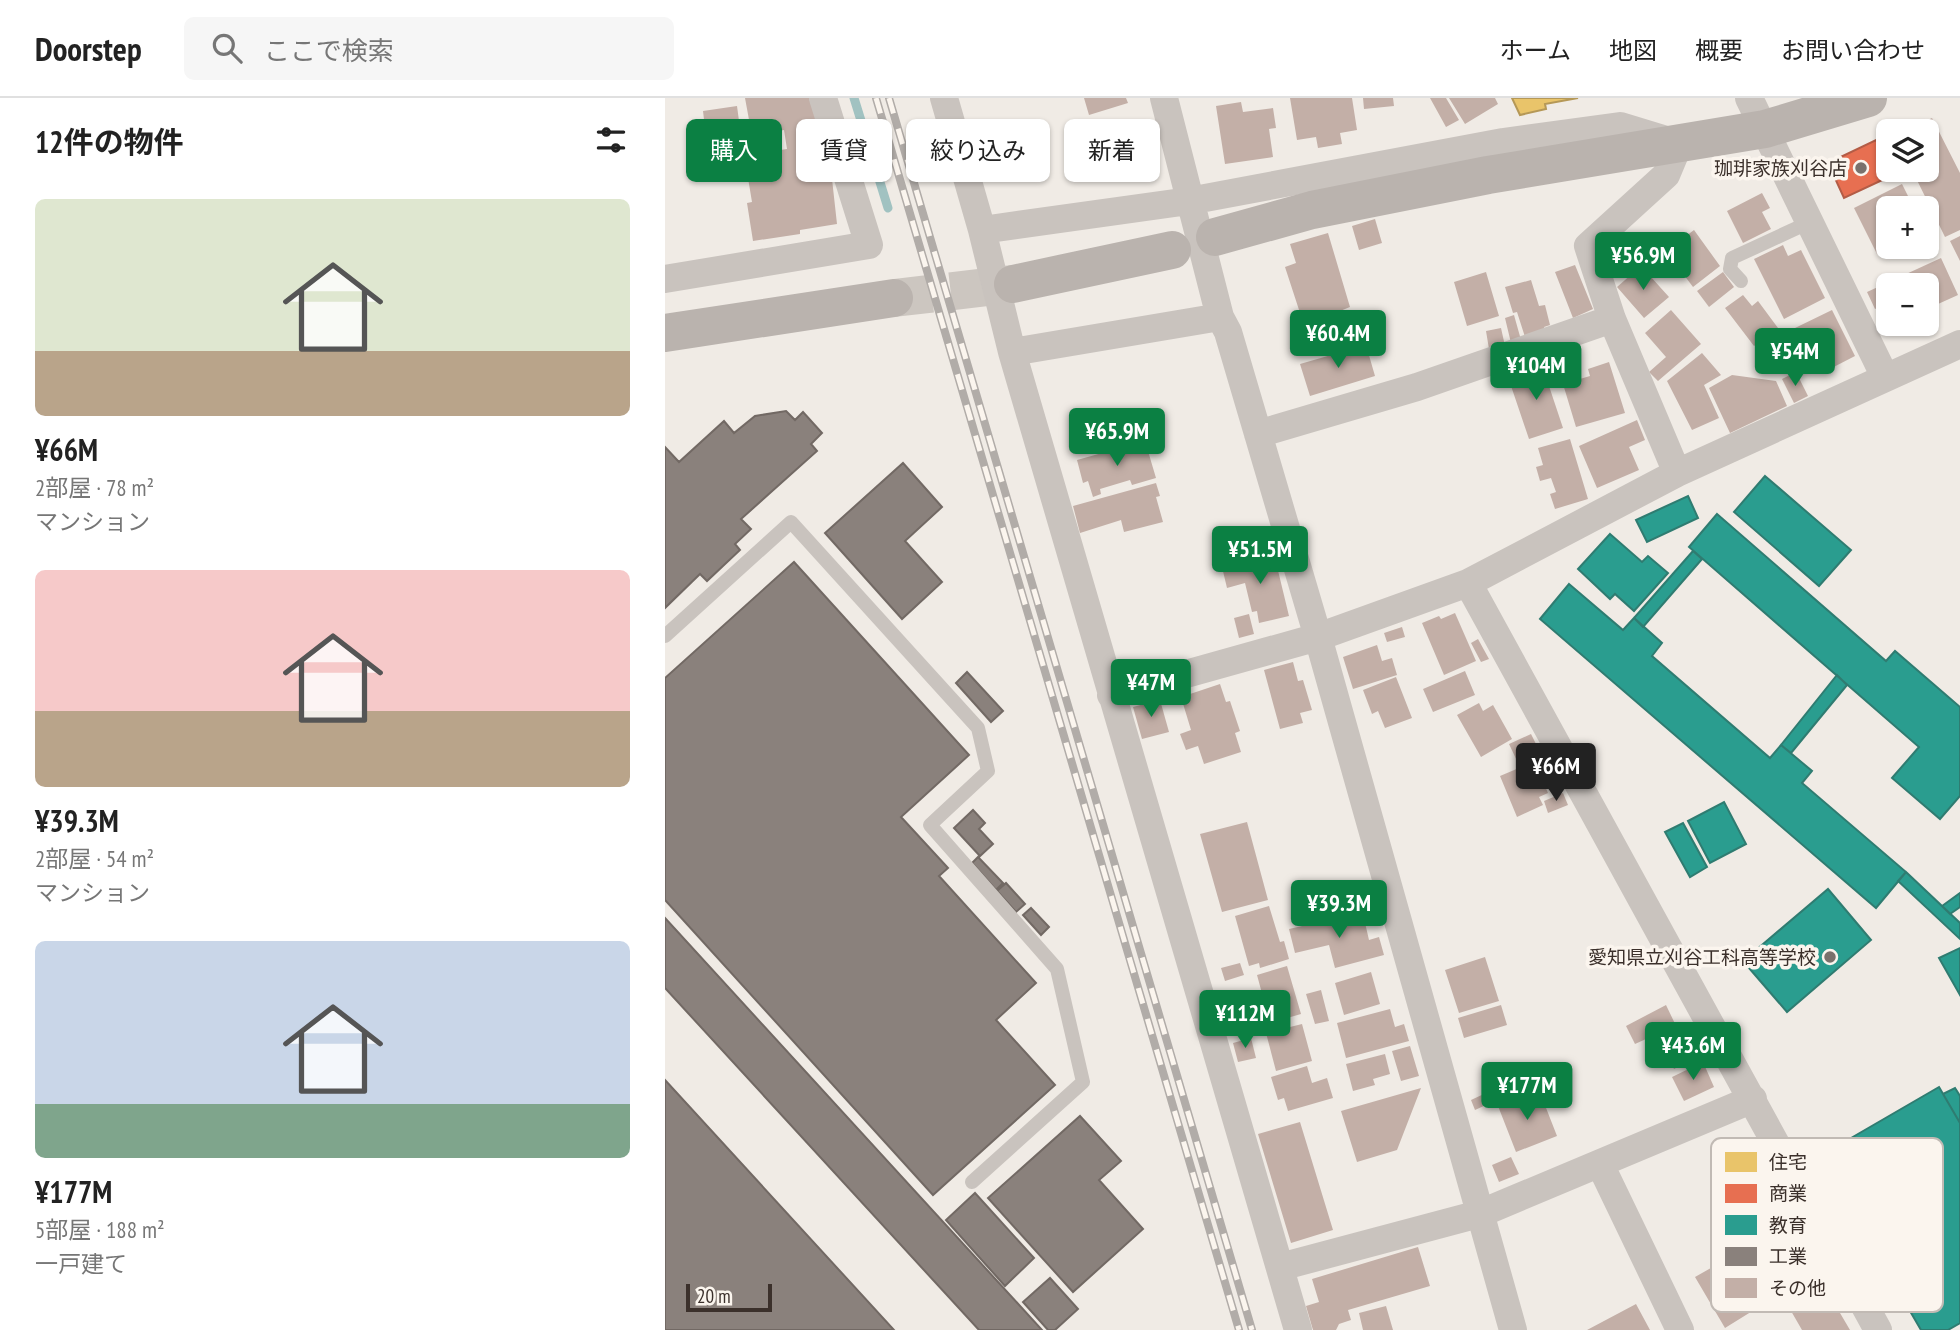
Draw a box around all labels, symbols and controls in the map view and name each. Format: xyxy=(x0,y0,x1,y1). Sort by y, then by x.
search box xyxy=(184,17,674,80)
text: Doorstep xyxy=(35,27,142,70)
icon: search xyxy=(208,29,246,67)
text: ここで検索 xyxy=(264,34,394,67)
text: ホーム xyxy=(1500,35,1571,66)
text: 地図 xyxy=(1609,35,1657,66)
text: 概要 xyxy=(1695,35,1743,66)
text: お問い合わせ xyxy=(1781,35,1925,66)
chip: 購入 xyxy=(686,119,782,182)
chip: 賃貸 xyxy=(796,119,892,182)
chip: 絞り込み xyxy=(906,119,1050,182)
chip: 新着 xyxy=(1064,119,1160,182)
map controls xyxy=(1876,119,1939,336)
button: layers xyxy=(1876,119,1939,182)
icon: filters xyxy=(592,121,630,159)
text: 12件の物件 xyxy=(35,122,184,161)
place label: 珈琲家族刈谷店 xyxy=(1714,156,1847,180)
marker: 珈琲家族刈谷店 xyxy=(1853,160,1869,176)
button: + xyxy=(1876,196,1939,259)
pin: ¥56.9M xyxy=(1586,232,1700,292)
text: ¥56.9M xyxy=(1611,240,1675,269)
icon: home xyxy=(270,244,396,370)
button: − xyxy=(1876,273,1939,336)
pin: ¥60.4M xyxy=(1281,310,1395,370)
text: ¥60.4M xyxy=(1306,318,1370,347)
pin: ¥54M xyxy=(1754,328,1836,388)
text: ¥54M xyxy=(1771,336,1819,365)
pin: ¥104M xyxy=(1487,342,1585,402)
text: ¥104M xyxy=(1506,350,1566,379)
pin: ¥65.9M xyxy=(1060,408,1174,468)
text: ¥65.9M xyxy=(1085,416,1149,445)
text: ¥66M xyxy=(35,430,98,469)
text: 2部屋 · 78 m² xyxy=(35,473,154,502)
text: マンション xyxy=(35,507,150,536)
pin: ¥51.5M xyxy=(1203,526,1317,586)
text: ¥51.5M xyxy=(1228,534,1292,563)
icon: home xyxy=(270,615,396,741)
pin: ¥47M xyxy=(1110,660,1192,719)
text: ¥47M xyxy=(1127,667,1175,696)
pin: ¥66M xyxy=(1515,744,1597,803)
text: ¥66M xyxy=(1532,751,1580,780)
text: ¥39.3M xyxy=(35,801,119,840)
text: 2部屋 · 54 m² xyxy=(35,844,154,873)
text: マンション xyxy=(35,878,150,907)
pin: ¥39.3M xyxy=(1282,880,1396,940)
text: ¥39.3M xyxy=(1307,888,1371,917)
place label: 愛知県立刈谷工科高等学校 xyxy=(1588,945,1816,969)
marker: 愛知県立刈谷工科高等学校 xyxy=(1822,949,1838,965)
icon: home xyxy=(270,986,396,1112)
pin: ¥112M xyxy=(1196,990,1294,1050)
text: ¥112M xyxy=(1215,998,1275,1027)
pin: ¥43.6M xyxy=(1636,1023,1750,1082)
text: ¥43.6M xyxy=(1661,1030,1725,1059)
pin: ¥177M xyxy=(1478,1062,1576,1122)
text: ¥177M xyxy=(1497,1070,1557,1099)
legend xyxy=(1711,1138,1943,1312)
text: 住宅 xyxy=(1769,1150,1807,1174)
text: ¥177M xyxy=(35,1172,112,1211)
text: 商業 xyxy=(1769,1181,1807,1205)
text: 教育 xyxy=(1769,1213,1807,1237)
text: 5部屋 · 188 m² xyxy=(35,1215,165,1244)
text: 工業 xyxy=(1769,1244,1807,1268)
text: 一戸建て xyxy=(35,1249,127,1278)
text: その他 xyxy=(1769,1276,1826,1300)
scale bar xyxy=(686,1281,772,1313)
text: 20 m xyxy=(697,1284,731,1308)

